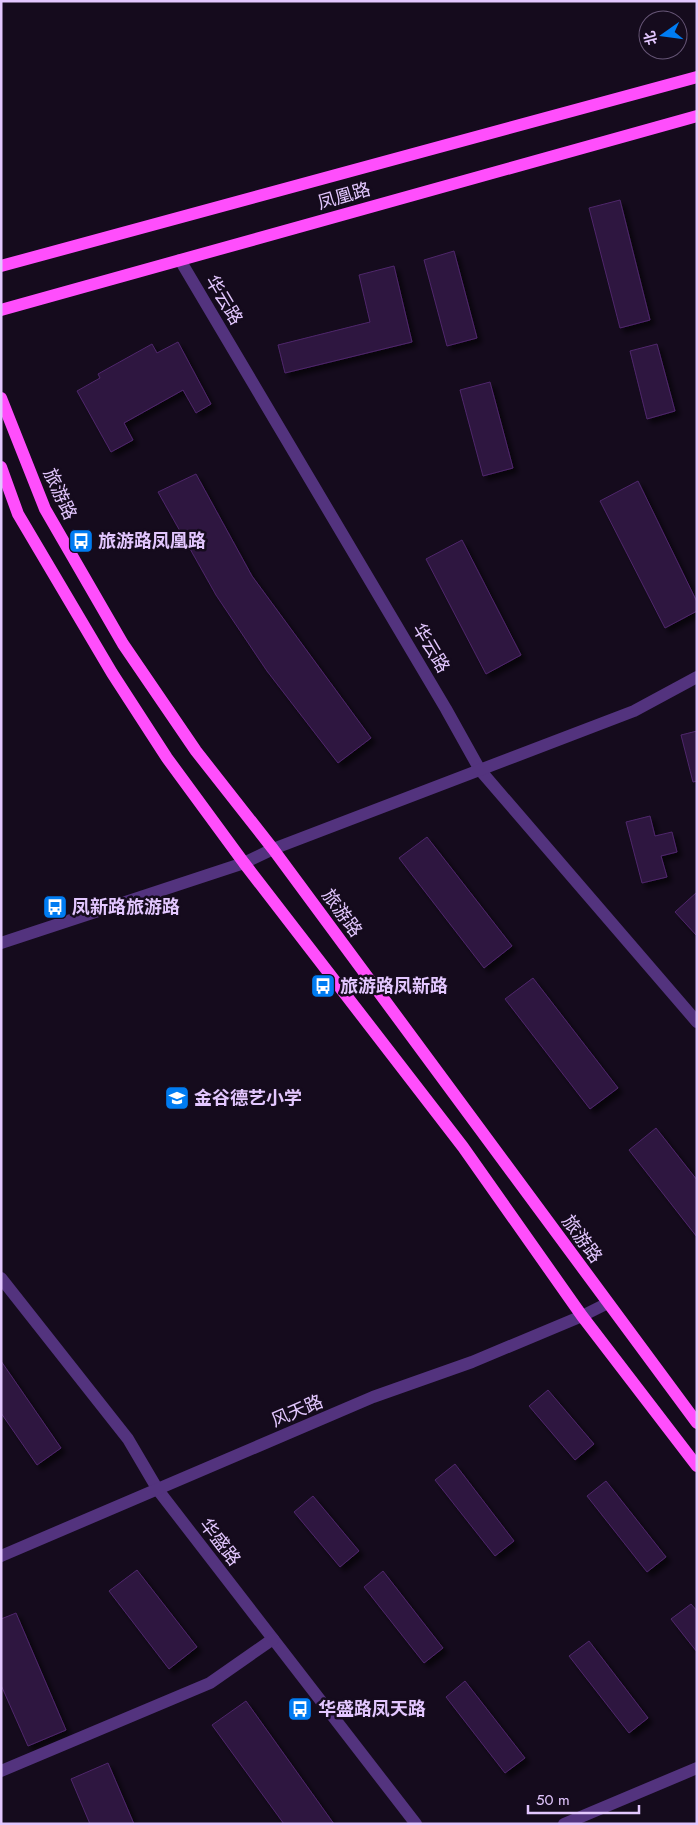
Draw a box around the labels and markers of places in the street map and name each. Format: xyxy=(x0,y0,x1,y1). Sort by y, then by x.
bus stop icon: 旅游路凤凰路 xyxy=(68,528,94,554)
place label: 旅游路凤凰路 xyxy=(98,528,206,554)
bus stop icon: 凤新路旅游路 xyxy=(42,894,68,920)
place label: 凤新路旅游路 xyxy=(72,894,180,920)
bus stop icon: 旅游路凤新路 xyxy=(310,973,336,999)
place label: 旅游路凤新路 xyxy=(340,973,448,999)
school or university icon: 金谷德艺小学 xyxy=(164,1085,190,1111)
place label: 金谷德艺小学 xyxy=(194,1085,302,1111)
bus stop icon: 华盛路凤天路 xyxy=(287,1696,313,1722)
place label: 华盛路凤天路 xyxy=(318,1696,426,1722)

